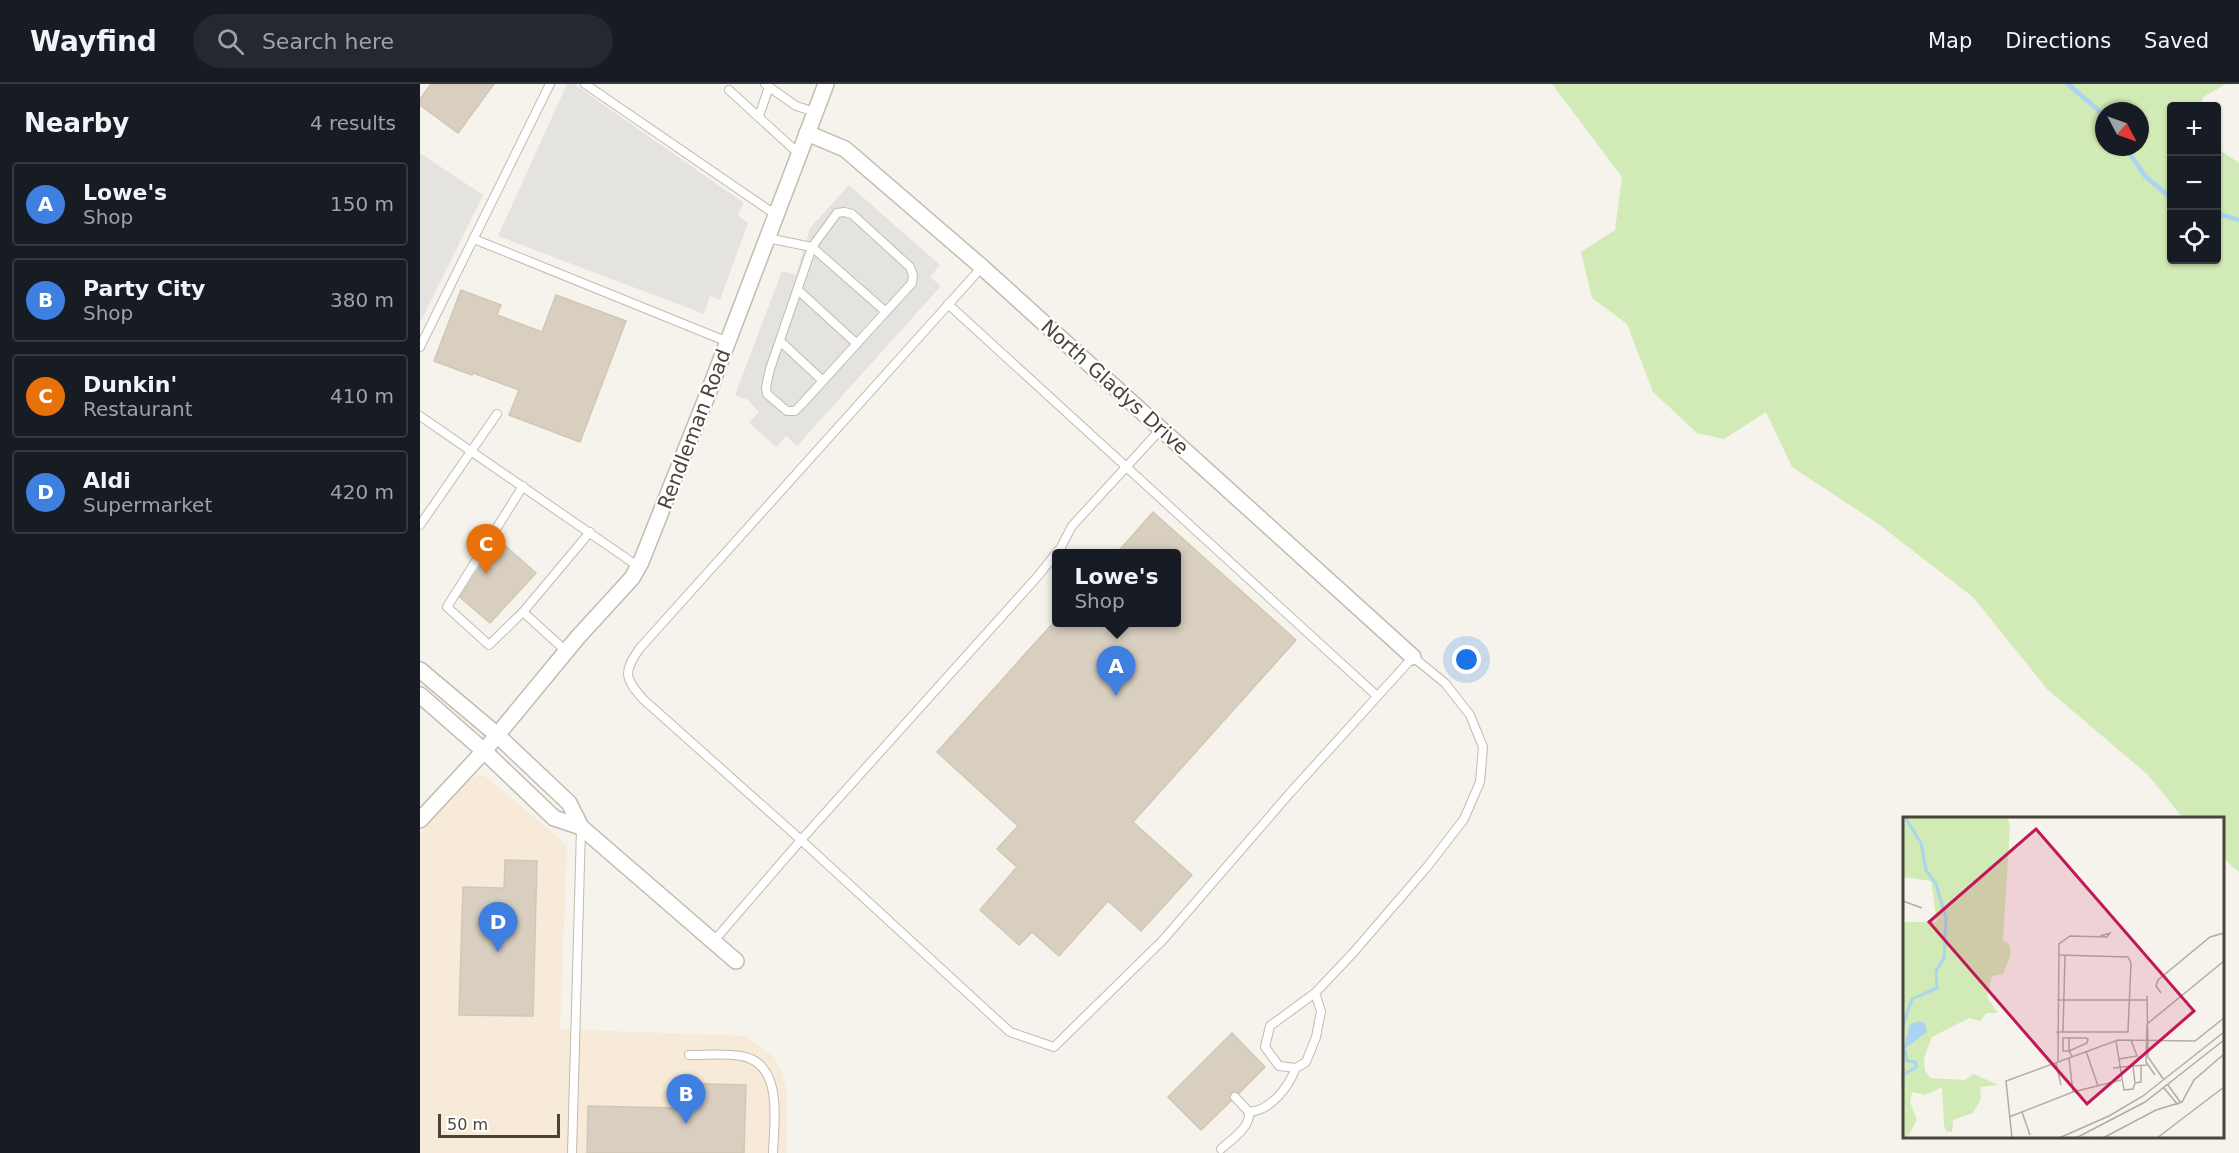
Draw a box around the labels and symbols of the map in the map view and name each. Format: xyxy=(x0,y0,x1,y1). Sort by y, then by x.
north arrow xyxy=(2095,102,2149,156)
street label: North Gladys Drive xyxy=(1036,314,1194,460)
street label: Rendleman Road xyxy=(652,346,736,512)
pin: C xyxy=(466,524,506,574)
your location xyxy=(1452,645,1481,674)
pin: A xyxy=(1096,646,1136,696)
inset map xyxy=(1903,817,2224,1138)
pin: D xyxy=(478,902,518,952)
pin: B xyxy=(666,1074,706,1124)
scale bar xyxy=(438,1111,560,1138)

